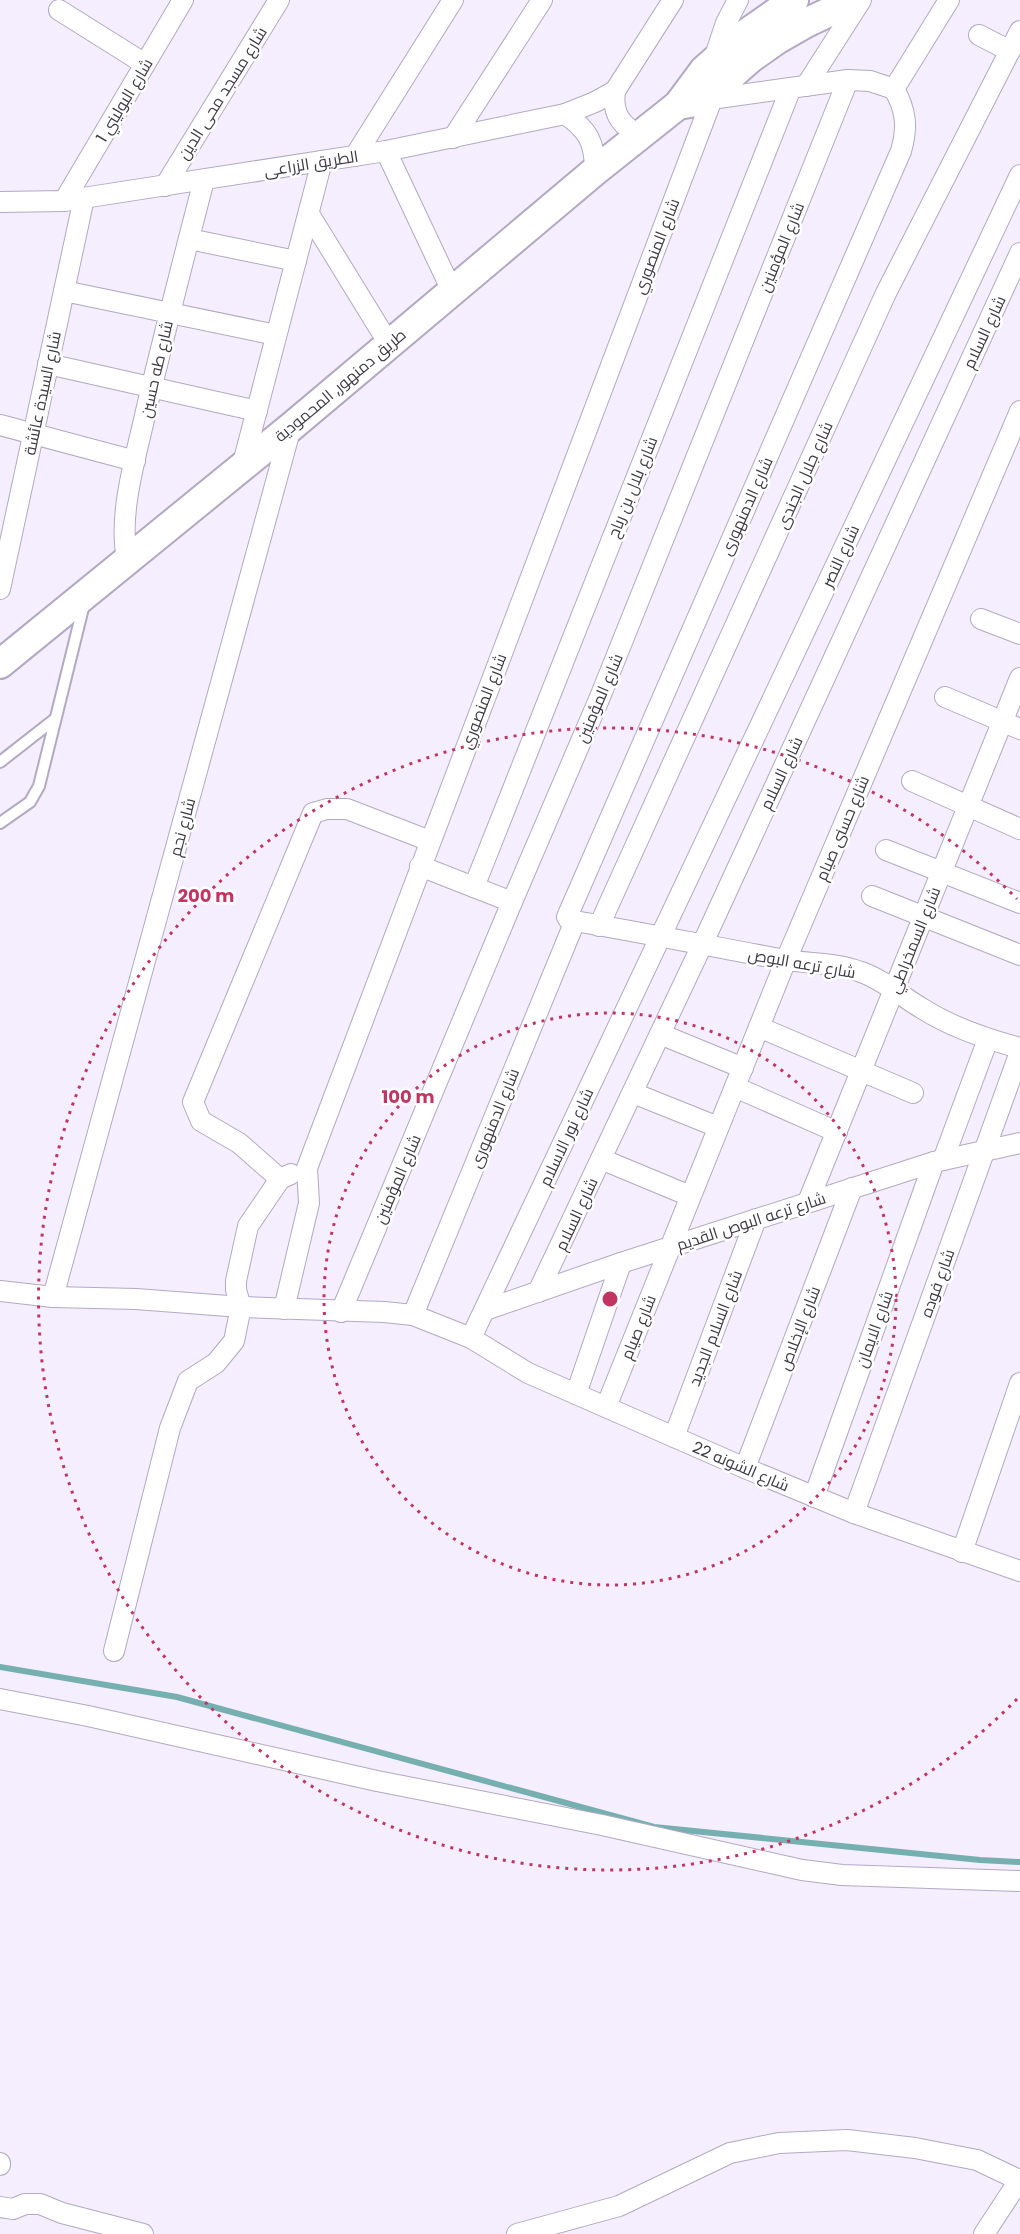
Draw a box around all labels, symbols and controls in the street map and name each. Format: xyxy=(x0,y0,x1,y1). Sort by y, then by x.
street label: شارع مسجد محى الدين xyxy=(172,22,273,164)
street label: شارع البوليني 1 xyxy=(90,54,160,148)
street label: الطريق الزراعى xyxy=(262,145,360,182)
street label: شارع المنصوري xyxy=(628,195,687,298)
street label: شارع المؤمنين xyxy=(753,199,810,295)
street label: شارع السلام xyxy=(957,292,1011,373)
street label: شارع طه حسين xyxy=(134,318,179,420)
street label: طريق دمنهور, المحمودية xyxy=(270,323,411,447)
street label: شارع السيدة عائشة xyxy=(18,329,67,457)
street label: شارع جلال الجندى xyxy=(770,418,839,533)
street label: شارع بلال بن رباح xyxy=(602,433,663,541)
street label: شارع الدمنهورى xyxy=(714,453,778,559)
street label: شارع النصر xyxy=(816,521,865,592)
street label: شارع المنصوري xyxy=(455,650,514,753)
street label: شارع المؤمنين xyxy=(570,650,629,746)
street label: شارع السلام xyxy=(754,733,808,814)
street label: شارع حسنى صيام xyxy=(810,772,875,884)
street label: شارع نجم xyxy=(164,795,201,859)
text: 200 m xyxy=(178,883,234,908)
street label: شارع السمخراطي xyxy=(883,883,948,998)
street label: شارع ترعه البوص xyxy=(746,943,858,984)
street label: شارع الدمنهورى xyxy=(464,1065,525,1172)
text: 100 m xyxy=(381,1084,435,1109)
street label: شارع نور الاسلام xyxy=(534,1084,599,1190)
street label: شارع المؤمنين xyxy=(368,1131,427,1227)
street label: شارع السلام xyxy=(549,1174,603,1255)
street label: شارع ترعه البوص القديم xyxy=(674,1186,829,1256)
street label: شارع فوده xyxy=(914,1246,960,1321)
street label: شارع السلام الجديد xyxy=(683,1267,748,1389)
street label: شارع الإخلاص xyxy=(773,1283,826,1374)
street label: شارع الايمان xyxy=(850,1287,899,1371)
centre of rings xyxy=(600,1289,620,1309)
street label: شارع صيام xyxy=(615,1291,662,1363)
street label: شارع الشونه 22 xyxy=(689,1436,793,1497)

